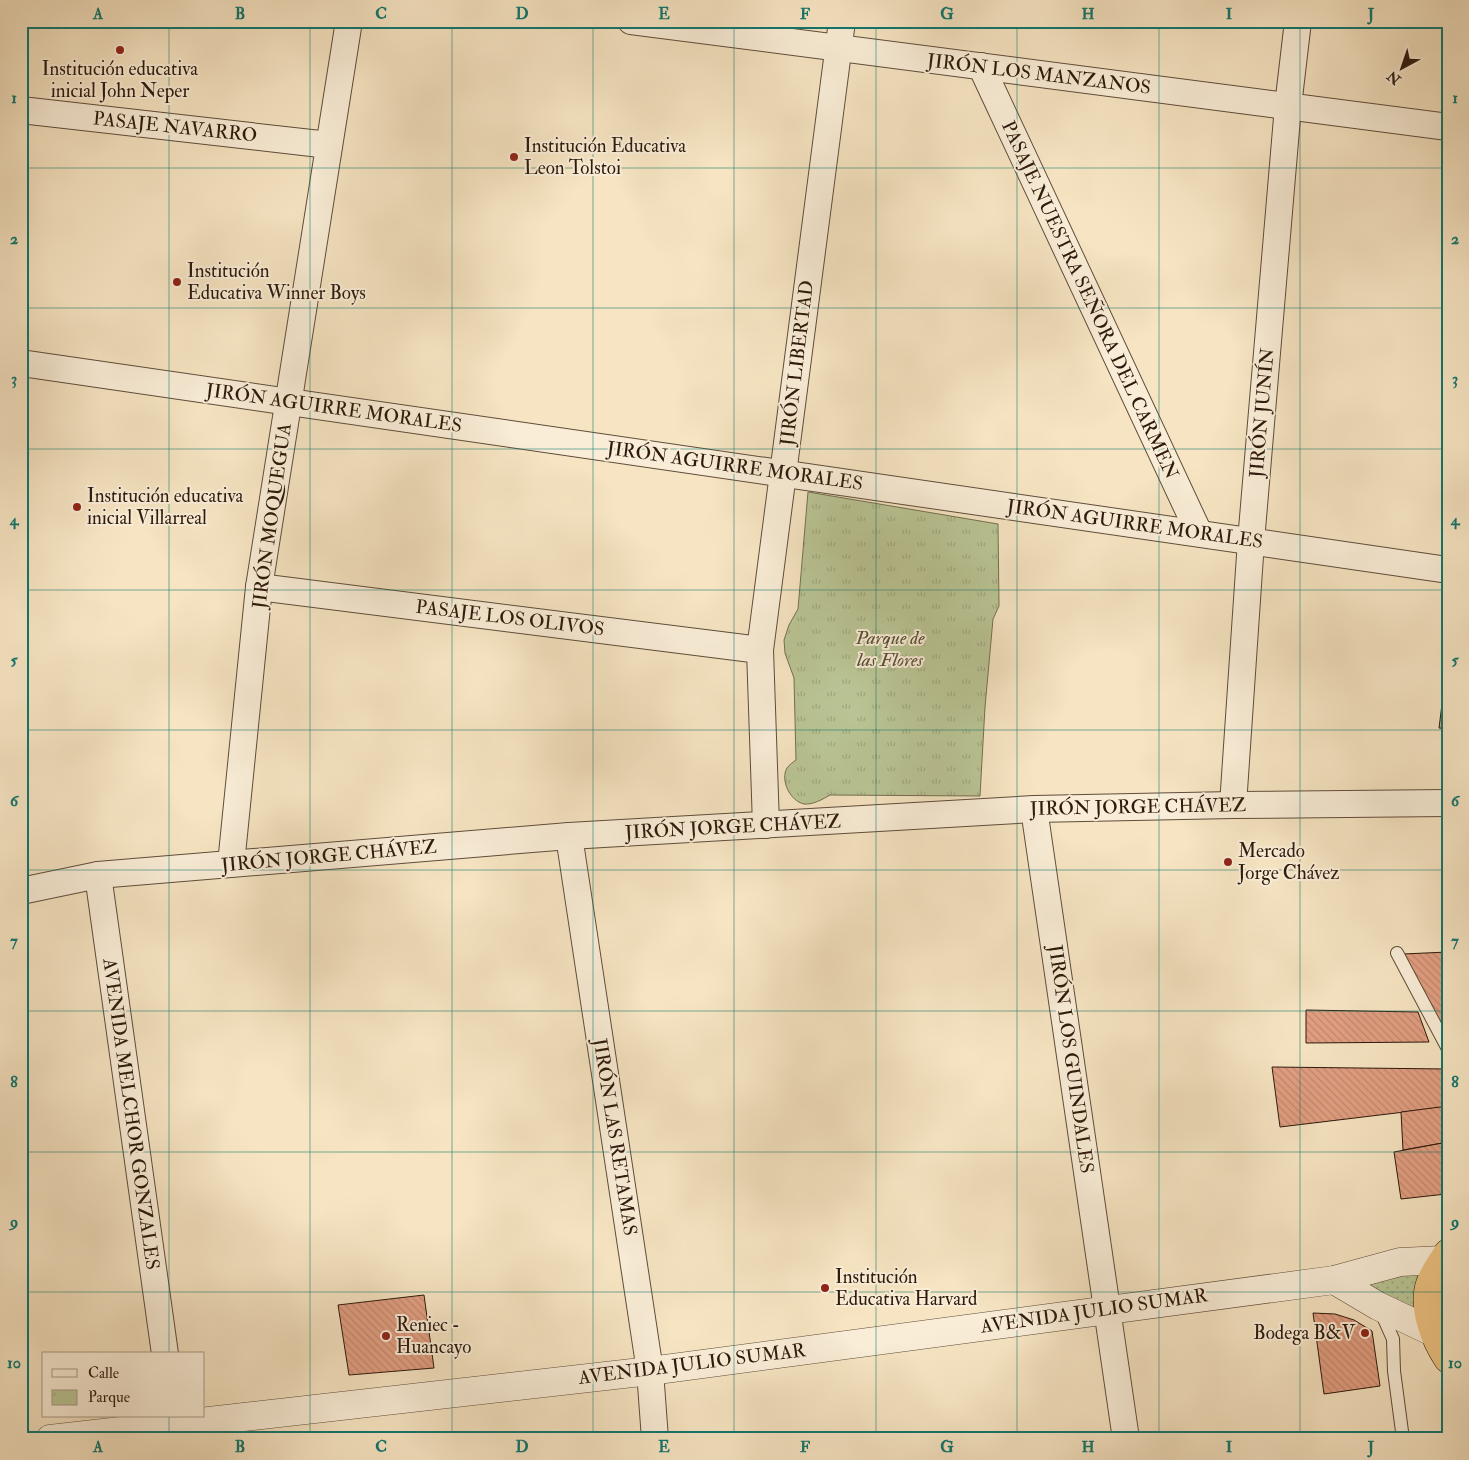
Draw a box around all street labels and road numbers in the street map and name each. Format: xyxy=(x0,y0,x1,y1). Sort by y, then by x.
street label: JIRÓN LOS MANZANOS xyxy=(925,46,1152,100)
street label: PASAJE NAVARRO xyxy=(92,106,258,148)
street label: PASAJE NUESTRA SEÑORA DEL CARMEN xyxy=(996,116,1186,483)
street label: JIRÓN LIBERTAD xyxy=(773,279,819,448)
street label: JIRÓN JUNÍN xyxy=(1242,347,1280,480)
street label: JIRÓN AGUIRRE MORALES xyxy=(203,376,464,438)
street label: JIRÓN MOQUEGUA xyxy=(245,421,297,611)
street label: JIRÓN AGUIRRE MORALES xyxy=(604,434,865,496)
street label: JIRÓN AGUIRRE MORALES xyxy=(1004,492,1265,554)
street label: PASAJE LOS OLIVOS xyxy=(414,595,606,641)
street label: JIRÓN JORGE CHÁVEZ xyxy=(1029,791,1246,821)
street label: JIRÓN JORGE CHÁVEZ xyxy=(623,807,842,845)
street label: JIRÓN JORGE CHÁVEZ xyxy=(219,833,438,877)
street label: JIRÓN LOS GUINDALES xyxy=(1043,942,1101,1175)
street label: AVENIDA MELCHOR GONZALES xyxy=(97,956,165,1271)
street label: JIRÓN LAS RETAMAS xyxy=(587,1035,644,1237)
street label: AVENIDA JULIO SUMAR xyxy=(978,1283,1209,1339)
street label: AVENIDA JULIO SUMAR xyxy=(576,1338,807,1390)

